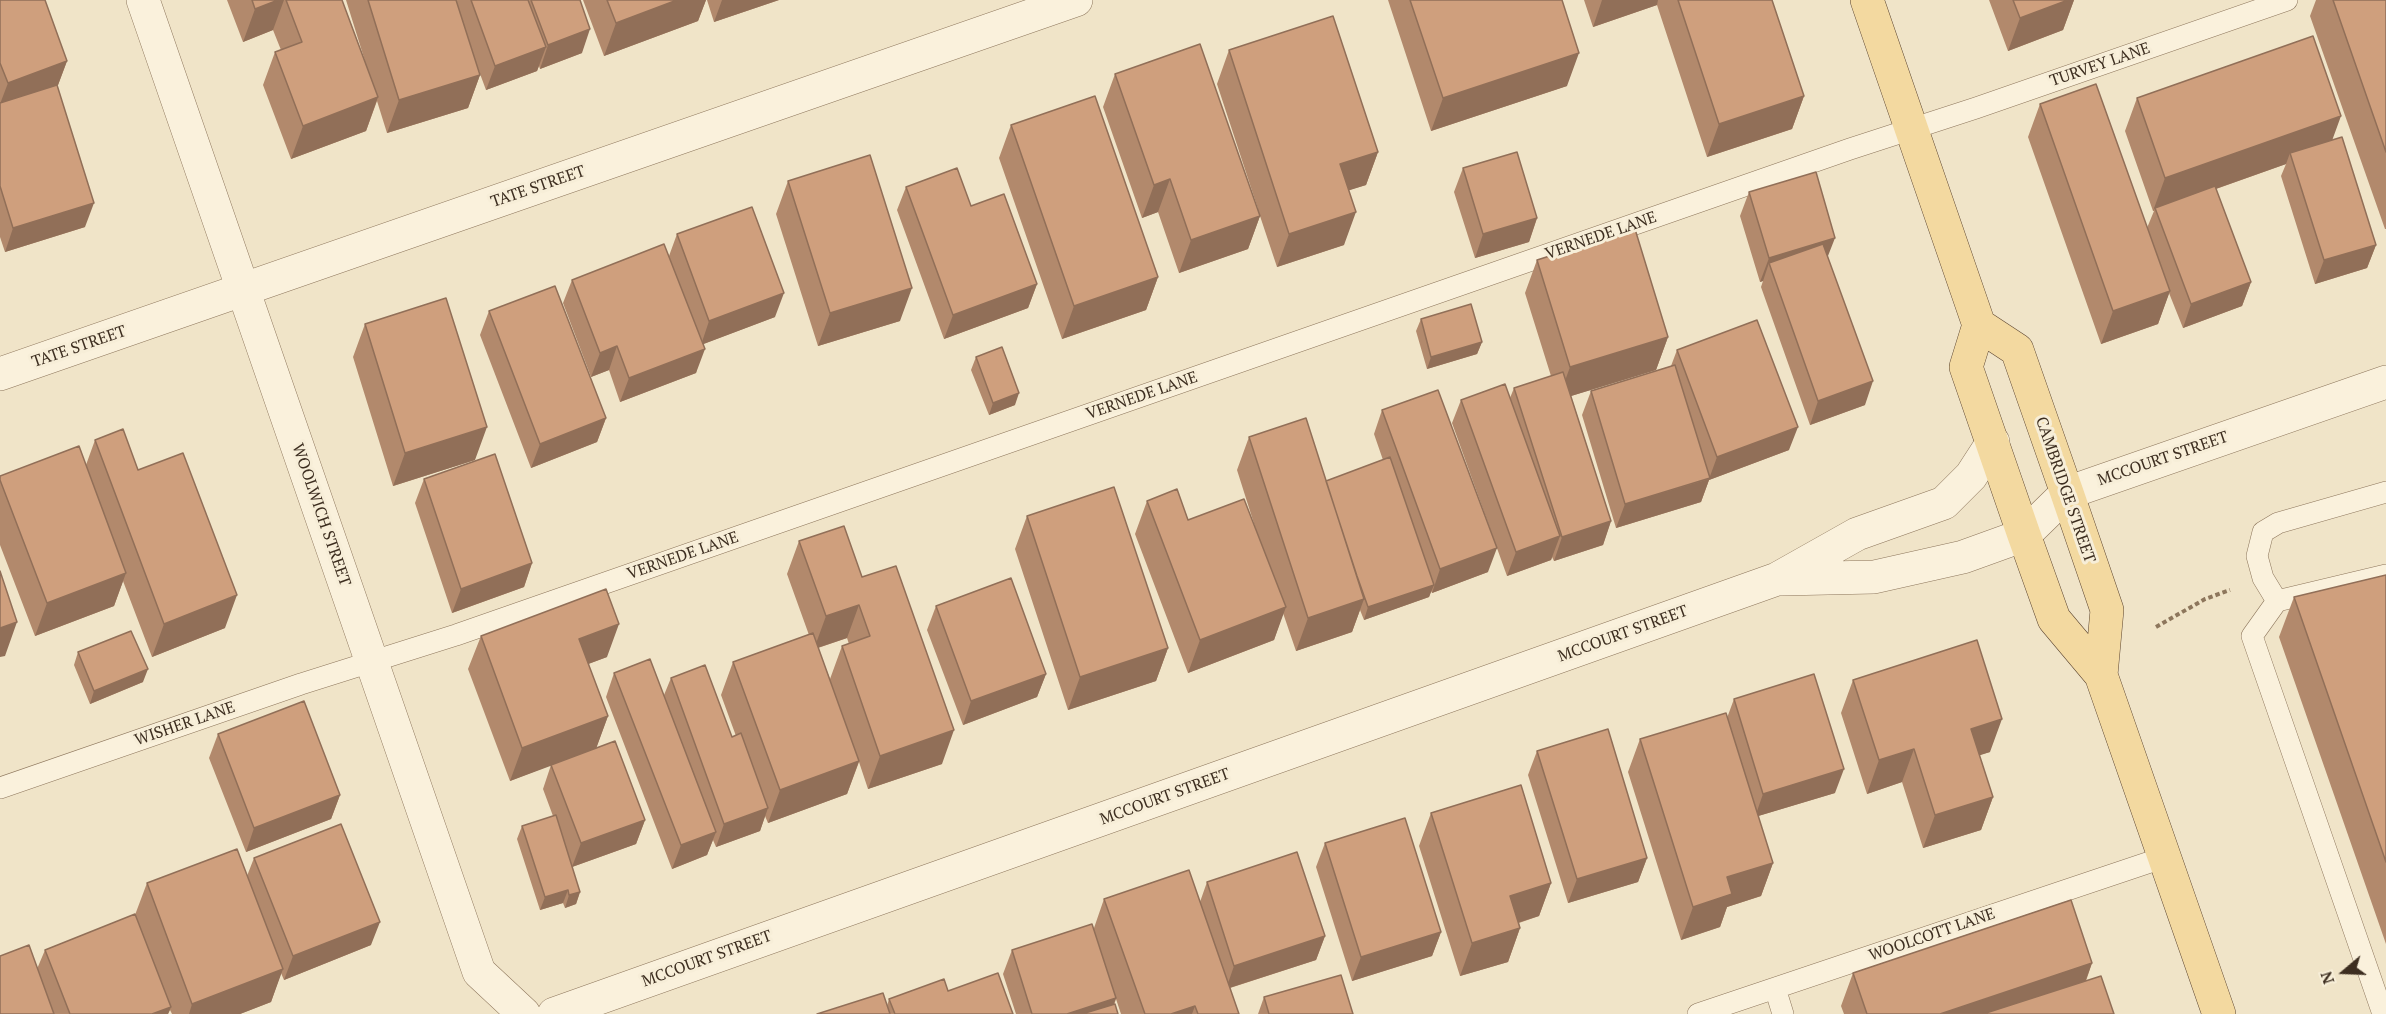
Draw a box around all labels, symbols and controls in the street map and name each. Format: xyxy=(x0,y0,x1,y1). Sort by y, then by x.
street label: TURVEY LANE xyxy=(2047,39,2153,91)
street label: TATE STREET xyxy=(488,162,588,212)
street label: VERNEDE LANE xyxy=(1543,208,1659,264)
street label: TATE STREET xyxy=(29,322,129,372)
street label: VERNEDE LANE xyxy=(1084,368,1200,424)
street label: CAMBRIDGE STREET xyxy=(2031,414,2099,566)
street label: MCCOURT STREET xyxy=(2095,428,2231,490)
street label: WOOLWICH STREET xyxy=(288,441,354,589)
street label: VERNEDE LANE xyxy=(625,528,741,584)
street label: MCCOURT STREET xyxy=(1555,602,1691,666)
street label: WISHER LANE xyxy=(132,698,238,750)
street label: MCCOURT STREET xyxy=(1097,765,1233,829)
street label: WOOLCOTT LANE xyxy=(1866,904,1998,966)
street label: MCCOURT STREET xyxy=(639,927,775,991)
north arrow xyxy=(2314,942,2374,1002)
text: N xyxy=(2315,969,2339,987)

